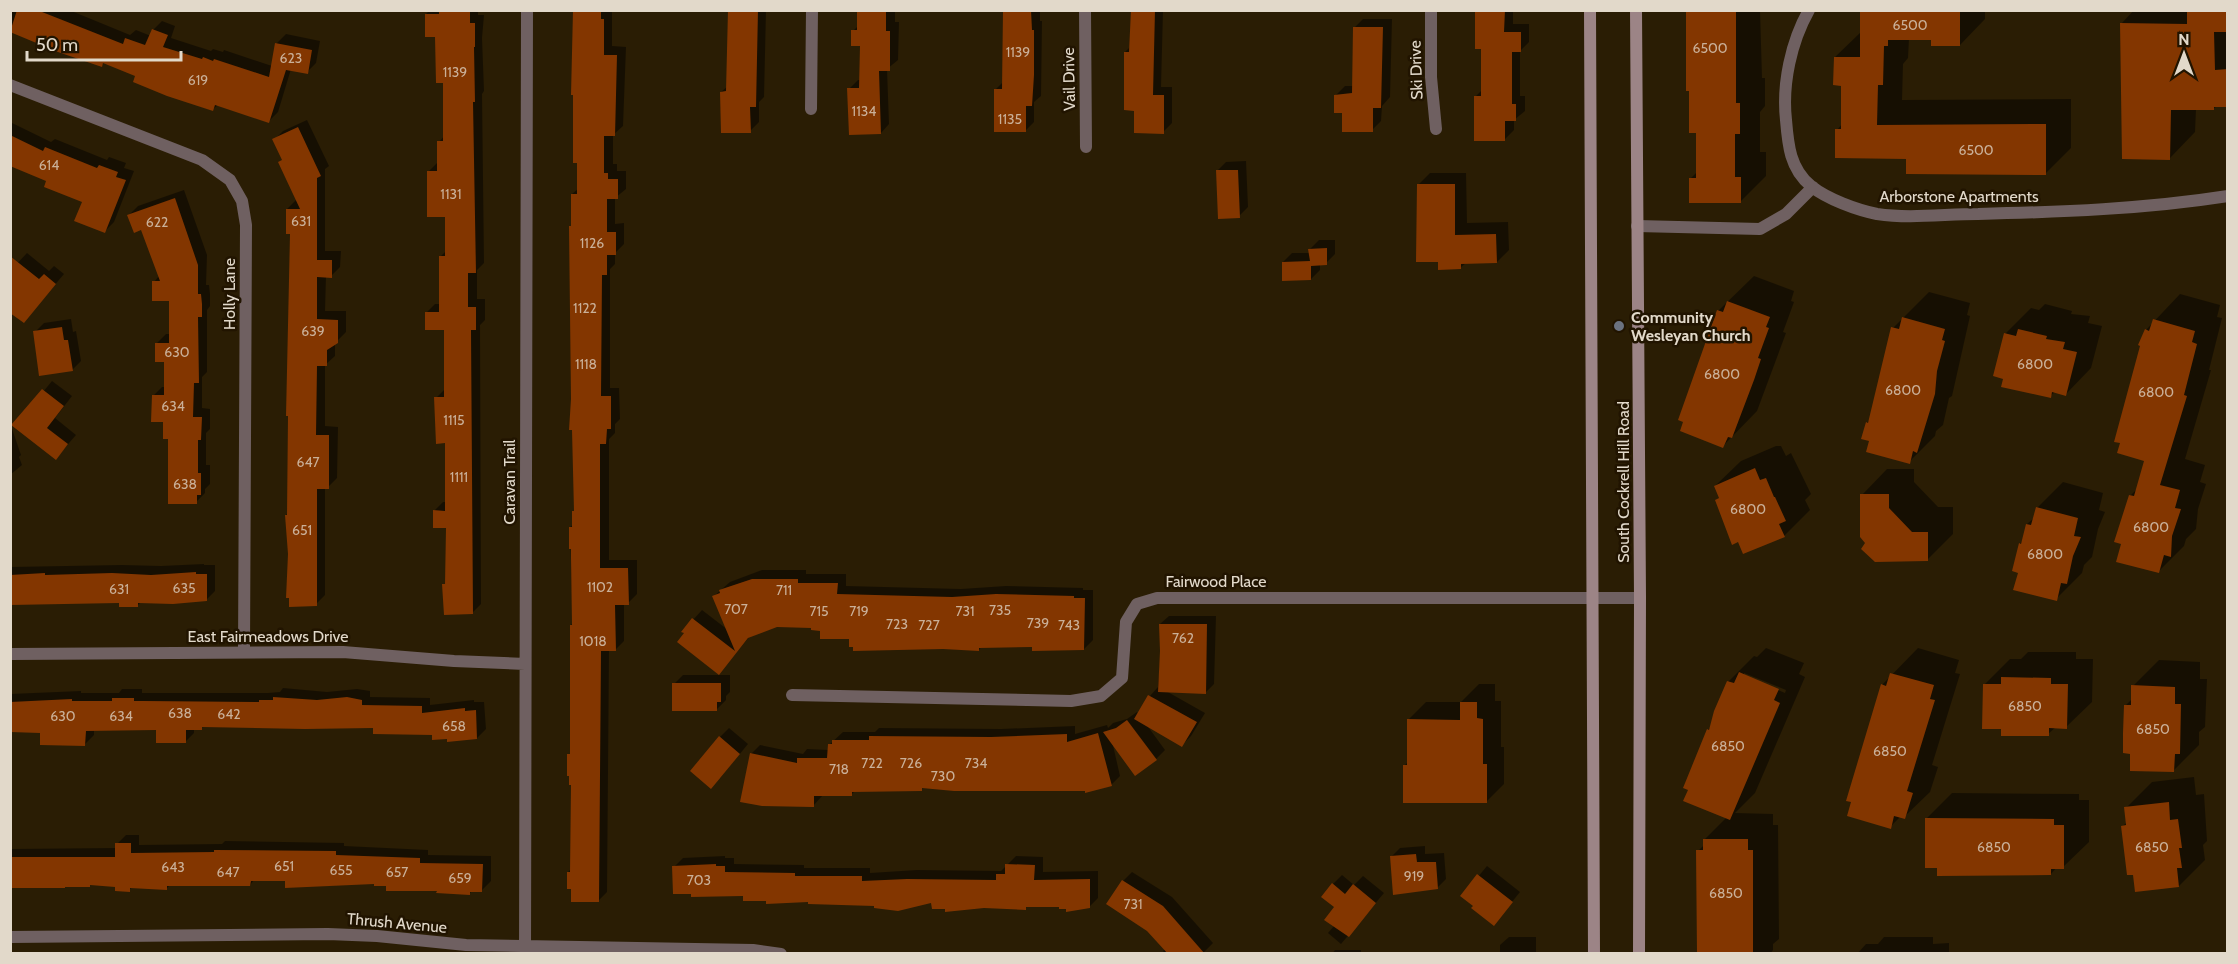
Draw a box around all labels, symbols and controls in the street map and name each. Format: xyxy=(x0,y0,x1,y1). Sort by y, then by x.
house number: 6500 xyxy=(1892,16,1928,34)
scale bar xyxy=(27,24,182,62)
north arrow xyxy=(2154,24,2214,84)
text: N xyxy=(2178,30,2190,49)
text: 50 m xyxy=(36,34,78,56)
house number: 6500 xyxy=(1692,39,1728,57)
street label: Ski Drive xyxy=(1405,40,1427,100)
house number: 1139 xyxy=(1006,43,1030,61)
street label: Vail Drive xyxy=(1059,47,1079,111)
house number: 623 xyxy=(280,49,302,67)
house number: 1139 xyxy=(443,63,467,81)
house number: 619 xyxy=(188,71,208,89)
house number: 1134 xyxy=(852,102,876,120)
house number: 1135 xyxy=(998,110,1022,128)
house number: 6500 xyxy=(1958,141,1994,159)
house number: 614 xyxy=(39,156,59,174)
house number: 1131 xyxy=(440,185,462,203)
street label: Arborstone Apartments xyxy=(1879,187,2039,206)
house number: 631 xyxy=(291,212,311,230)
house number: 622 xyxy=(146,213,168,231)
house number: 1126 xyxy=(580,234,604,252)
street label: Holly Lane xyxy=(220,258,239,330)
house number: 1122 xyxy=(573,299,597,317)
place label: Community Wesleyan Church xyxy=(1631,308,1751,345)
marker: Community Wesleyan Church xyxy=(1612,319,1626,333)
house number: 639 xyxy=(301,322,325,340)
house number: 630 xyxy=(164,343,190,361)
house number: 1118 xyxy=(575,355,597,373)
house number: 6800 xyxy=(2017,355,2053,373)
house number: 6800 xyxy=(1704,365,1740,383)
house number: 6800 xyxy=(1885,381,1921,399)
house number: 6800 xyxy=(2138,383,2174,401)
house number: 634 xyxy=(161,397,185,415)
street label: South Cockrell Hill Road xyxy=(1614,401,1633,563)
house number: 1115 xyxy=(443,411,465,429)
street label: Caravan Trail xyxy=(500,439,519,524)
house number: 647 xyxy=(296,453,320,471)
house number: 1111 xyxy=(450,468,468,486)
house number: 638 xyxy=(173,475,197,493)
house number: 6800 xyxy=(1730,500,1766,518)
house number: 6800 xyxy=(2133,518,2169,536)
house number: 651 xyxy=(292,521,312,539)
house number: 6800 xyxy=(2027,545,2063,563)
street label: Fairwood Place xyxy=(1165,572,1267,591)
house number: 1102 xyxy=(587,578,613,596)
house number: 635 xyxy=(172,579,196,597)
house number: 631 xyxy=(109,580,129,598)
house number: 711 xyxy=(776,581,792,599)
house number: 707 xyxy=(724,600,748,618)
house number: 735 xyxy=(989,601,1011,619)
house number: 715 xyxy=(809,602,829,620)
house number: 719 xyxy=(849,602,869,620)
house number: 731 xyxy=(955,602,975,620)
house number: 739 xyxy=(1027,614,1049,632)
house number: 723 xyxy=(886,615,908,633)
house number: 727 xyxy=(918,616,940,634)
house number: 743 xyxy=(1058,616,1080,634)
street label: East Fairmeadows Drive xyxy=(188,627,348,646)
house number: 762 xyxy=(1172,629,1194,647)
house number: 1018 xyxy=(579,632,607,650)
house number: 6850 xyxy=(2008,697,2042,715)
house number: 638 xyxy=(168,704,192,722)
house number: 642 xyxy=(217,705,241,723)
house number: 630 xyxy=(50,707,76,725)
house number: 634 xyxy=(109,707,133,725)
house number: 658 xyxy=(442,717,466,735)
house number: 6850 xyxy=(2136,720,2170,738)
house number: 6850 xyxy=(1711,737,1745,755)
house number: 6850 xyxy=(1873,742,1907,760)
house number: 722 xyxy=(861,754,883,772)
house number: 726 xyxy=(900,754,922,772)
house number: 734 xyxy=(965,754,987,772)
house number: 718 xyxy=(829,760,849,778)
house number: 730 xyxy=(931,767,955,785)
house number: 6850 xyxy=(1977,838,2011,856)
house number: 6850 xyxy=(2135,838,2169,856)
house number: 651 xyxy=(274,857,294,875)
house number: 643 xyxy=(161,858,185,876)
house number: 655 xyxy=(329,861,353,879)
house number: 647 xyxy=(216,863,240,881)
house number: 657 xyxy=(386,863,408,881)
house number: 919 xyxy=(1404,867,1424,885)
house number: 659 xyxy=(448,869,472,887)
house number: 703 xyxy=(687,871,711,889)
house number: 6850 xyxy=(1709,884,1743,902)
house number: 731 xyxy=(1123,895,1143,913)
street label: Thrush Avenue xyxy=(346,909,448,937)

